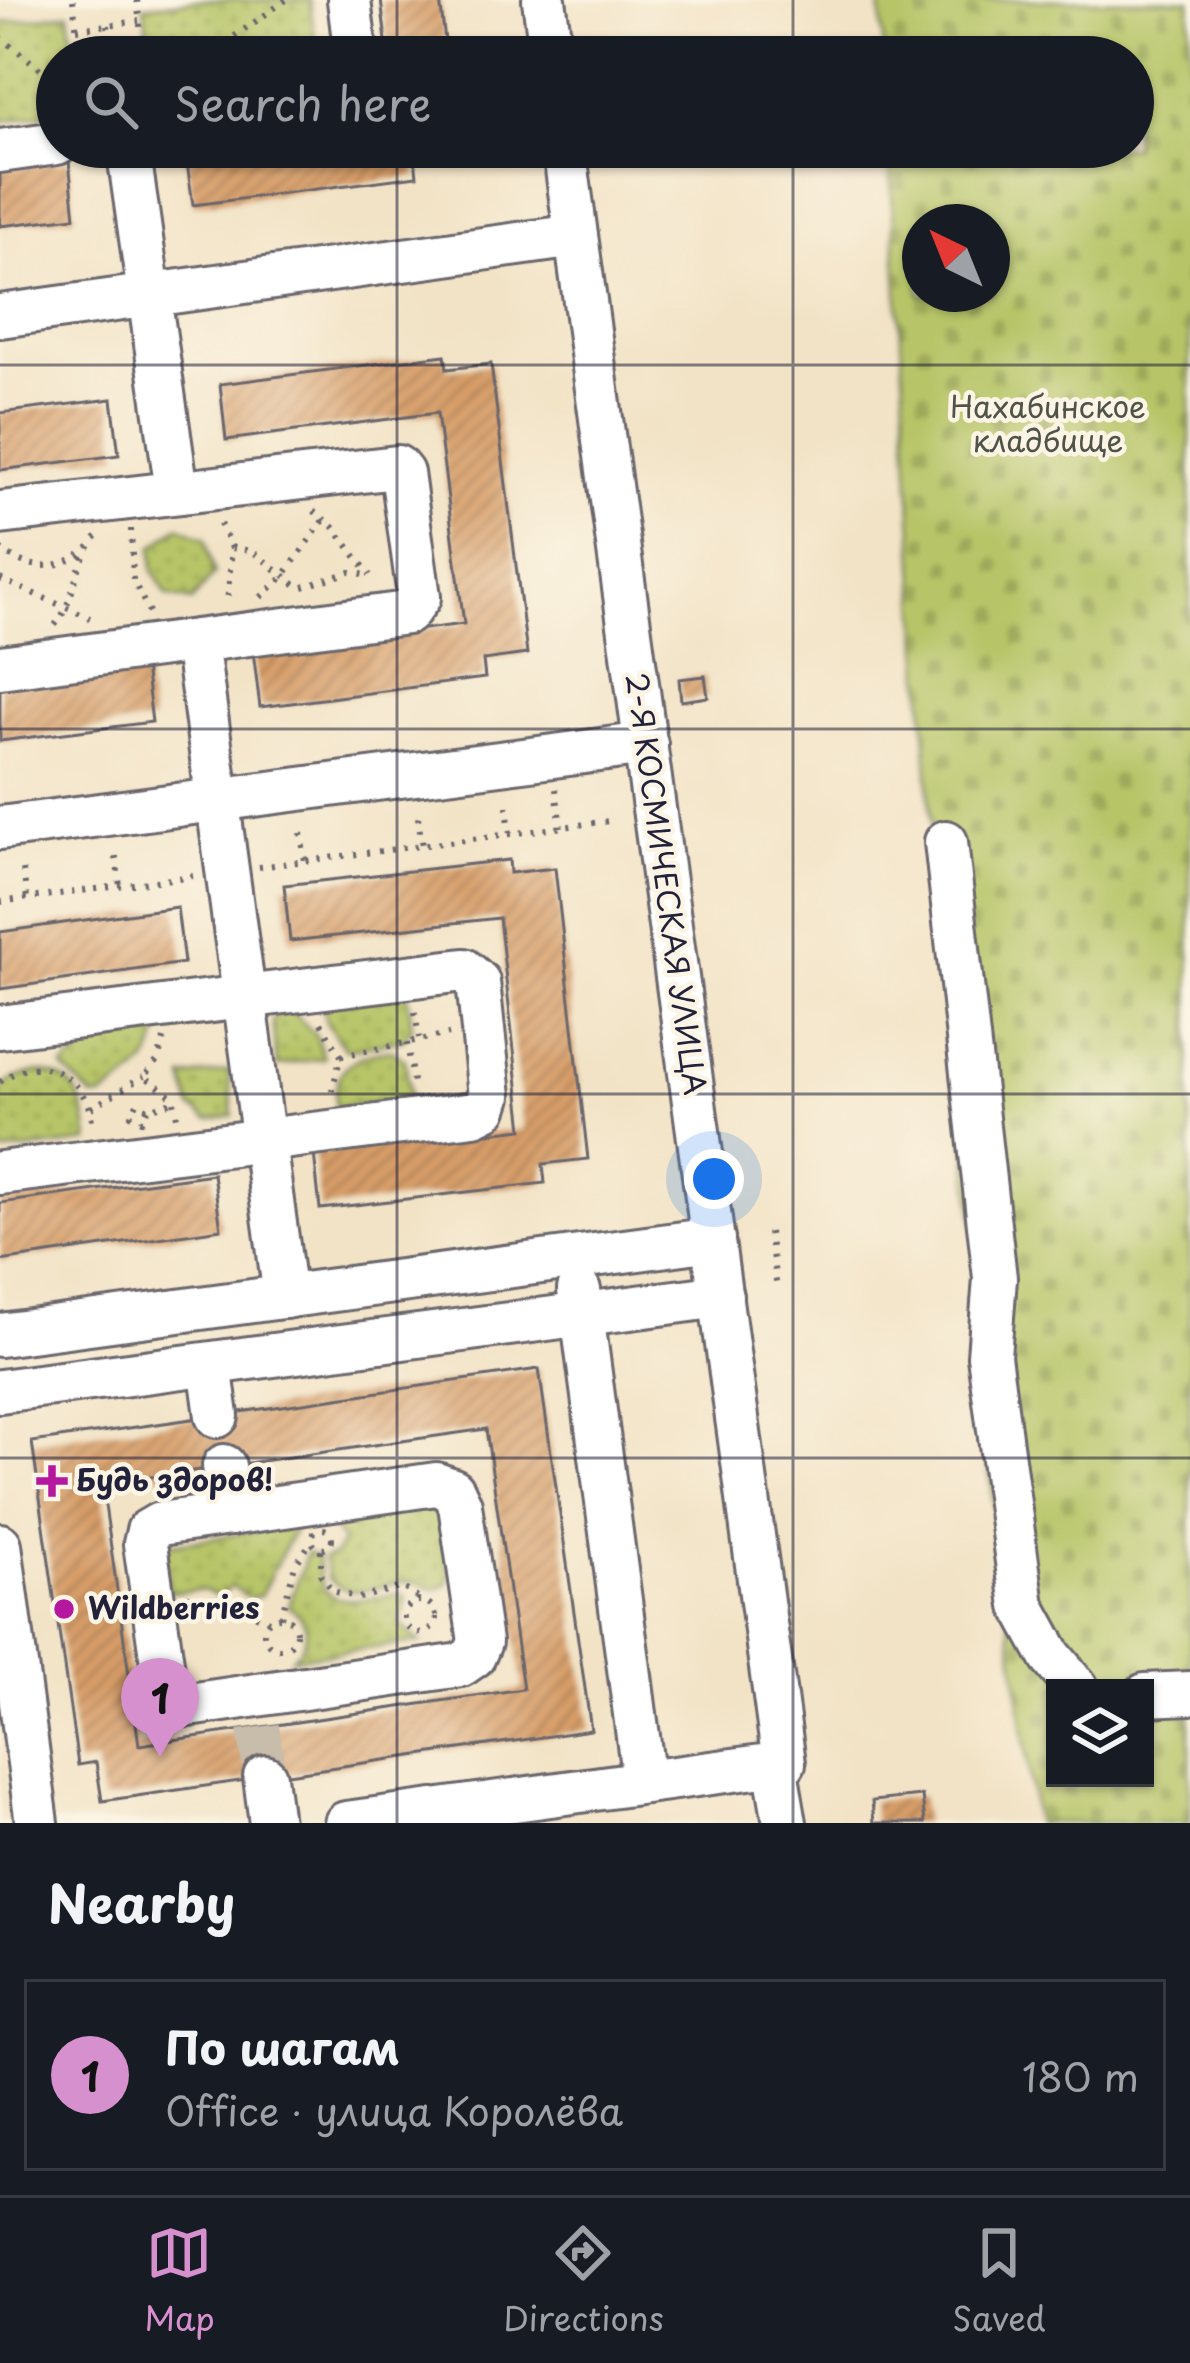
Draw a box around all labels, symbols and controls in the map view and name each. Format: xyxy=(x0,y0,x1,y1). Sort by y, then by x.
search box xyxy=(36,36,1154,168)
text: Search here xyxy=(174,68,431,136)
icon: search xyxy=(78,69,144,135)
north arrow xyxy=(902,204,1010,312)
park label: Нахабинское кладбище xyxy=(950,383,1146,462)
street label: 2-Я КОСМИЧЕСКАЯ УЛИЦА xyxy=(616,670,719,1098)
your location xyxy=(684,1149,744,1209)
place label: Будь здоров! xyxy=(76,1456,273,1501)
marker: Будь здоров! xyxy=(39,1468,65,1494)
place label: Wildberries xyxy=(88,1584,260,1629)
marker: Wildberries xyxy=(51,1596,77,1622)
pin: 1 xyxy=(121,1658,199,1757)
map controls xyxy=(1046,1679,1154,1787)
button: layers xyxy=(1046,1679,1154,1787)
text: Nearby xyxy=(48,1863,235,1940)
text: По шагам xyxy=(165,2012,401,2080)
text: 1 xyxy=(81,2046,99,2105)
text: 180 m xyxy=(1022,2046,1139,2105)
text: Office · улица Королёва xyxy=(165,2080,623,2139)
tab: Map xyxy=(144,2220,215,2342)
tab: Directions xyxy=(503,2220,664,2342)
tab: Saved xyxy=(952,2220,1046,2342)

